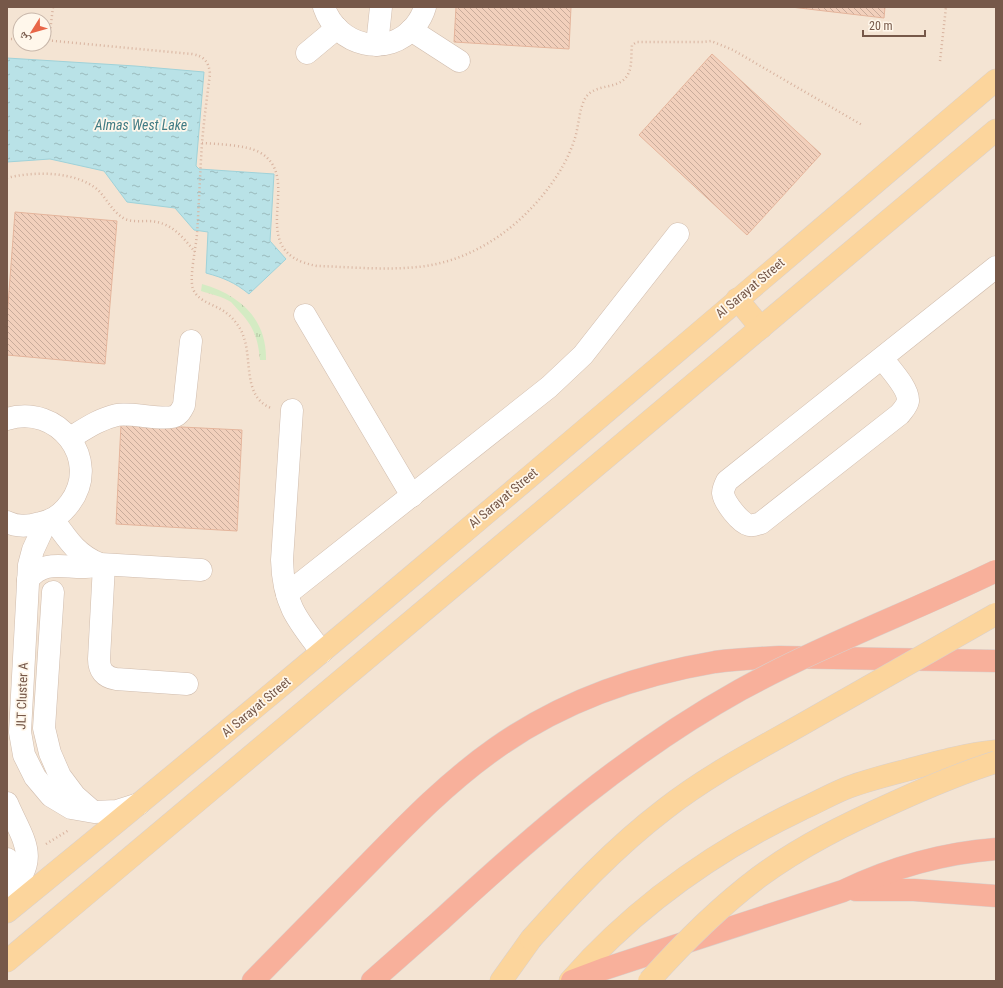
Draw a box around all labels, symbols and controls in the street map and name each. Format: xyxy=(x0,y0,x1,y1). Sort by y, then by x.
north arrow xyxy=(12,12,52,52)
scale bar xyxy=(863,12,925,38)
text: 20 m xyxy=(869,19,893,33)
text: ش xyxy=(16,28,34,46)
water label: Almas West Lake xyxy=(94,117,187,133)
street label: Al Sarayat Street xyxy=(713,255,788,321)
street label: Al Sarayat Street xyxy=(466,465,541,531)
street label: JLT Cluster A xyxy=(13,662,31,730)
street label: Al Sarayat Street xyxy=(219,674,294,740)

